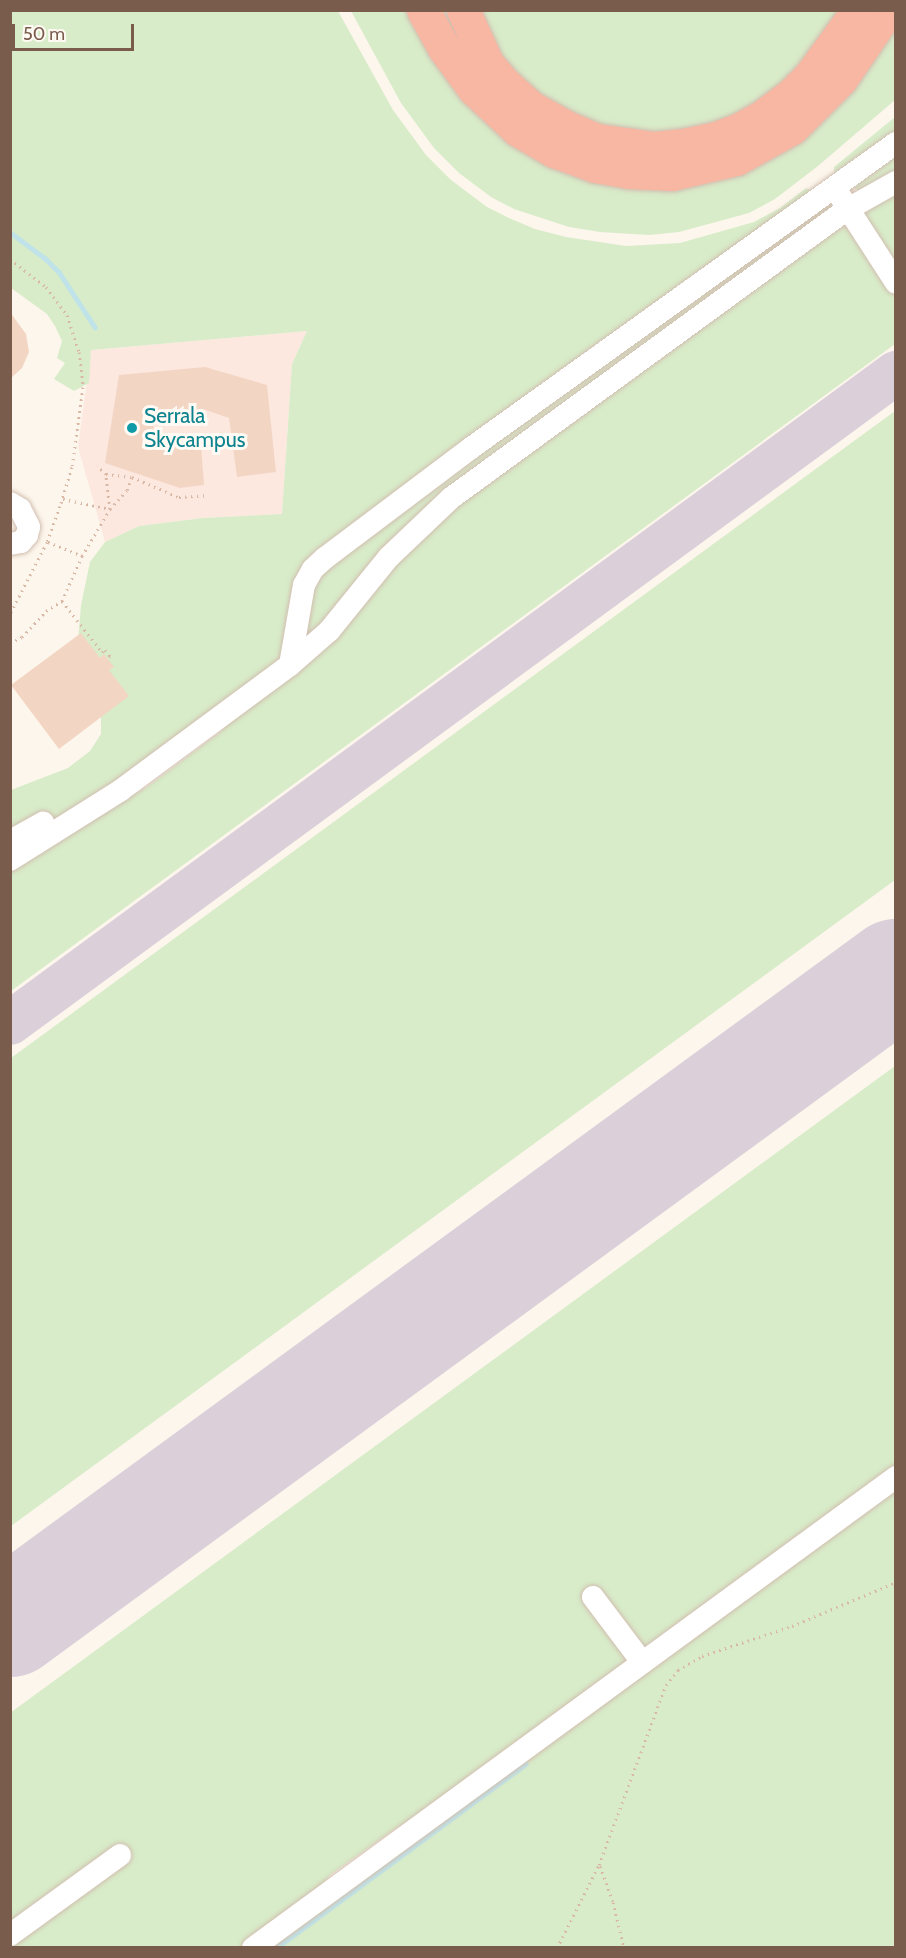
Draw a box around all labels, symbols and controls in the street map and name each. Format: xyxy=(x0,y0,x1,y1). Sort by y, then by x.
scale bar xyxy=(15,12,136,50)
text: 50 m xyxy=(23,23,65,45)
place label: Serrala Skycampus xyxy=(144,403,245,453)
marker: Serrala Skycampus xyxy=(125,421,139,435)

